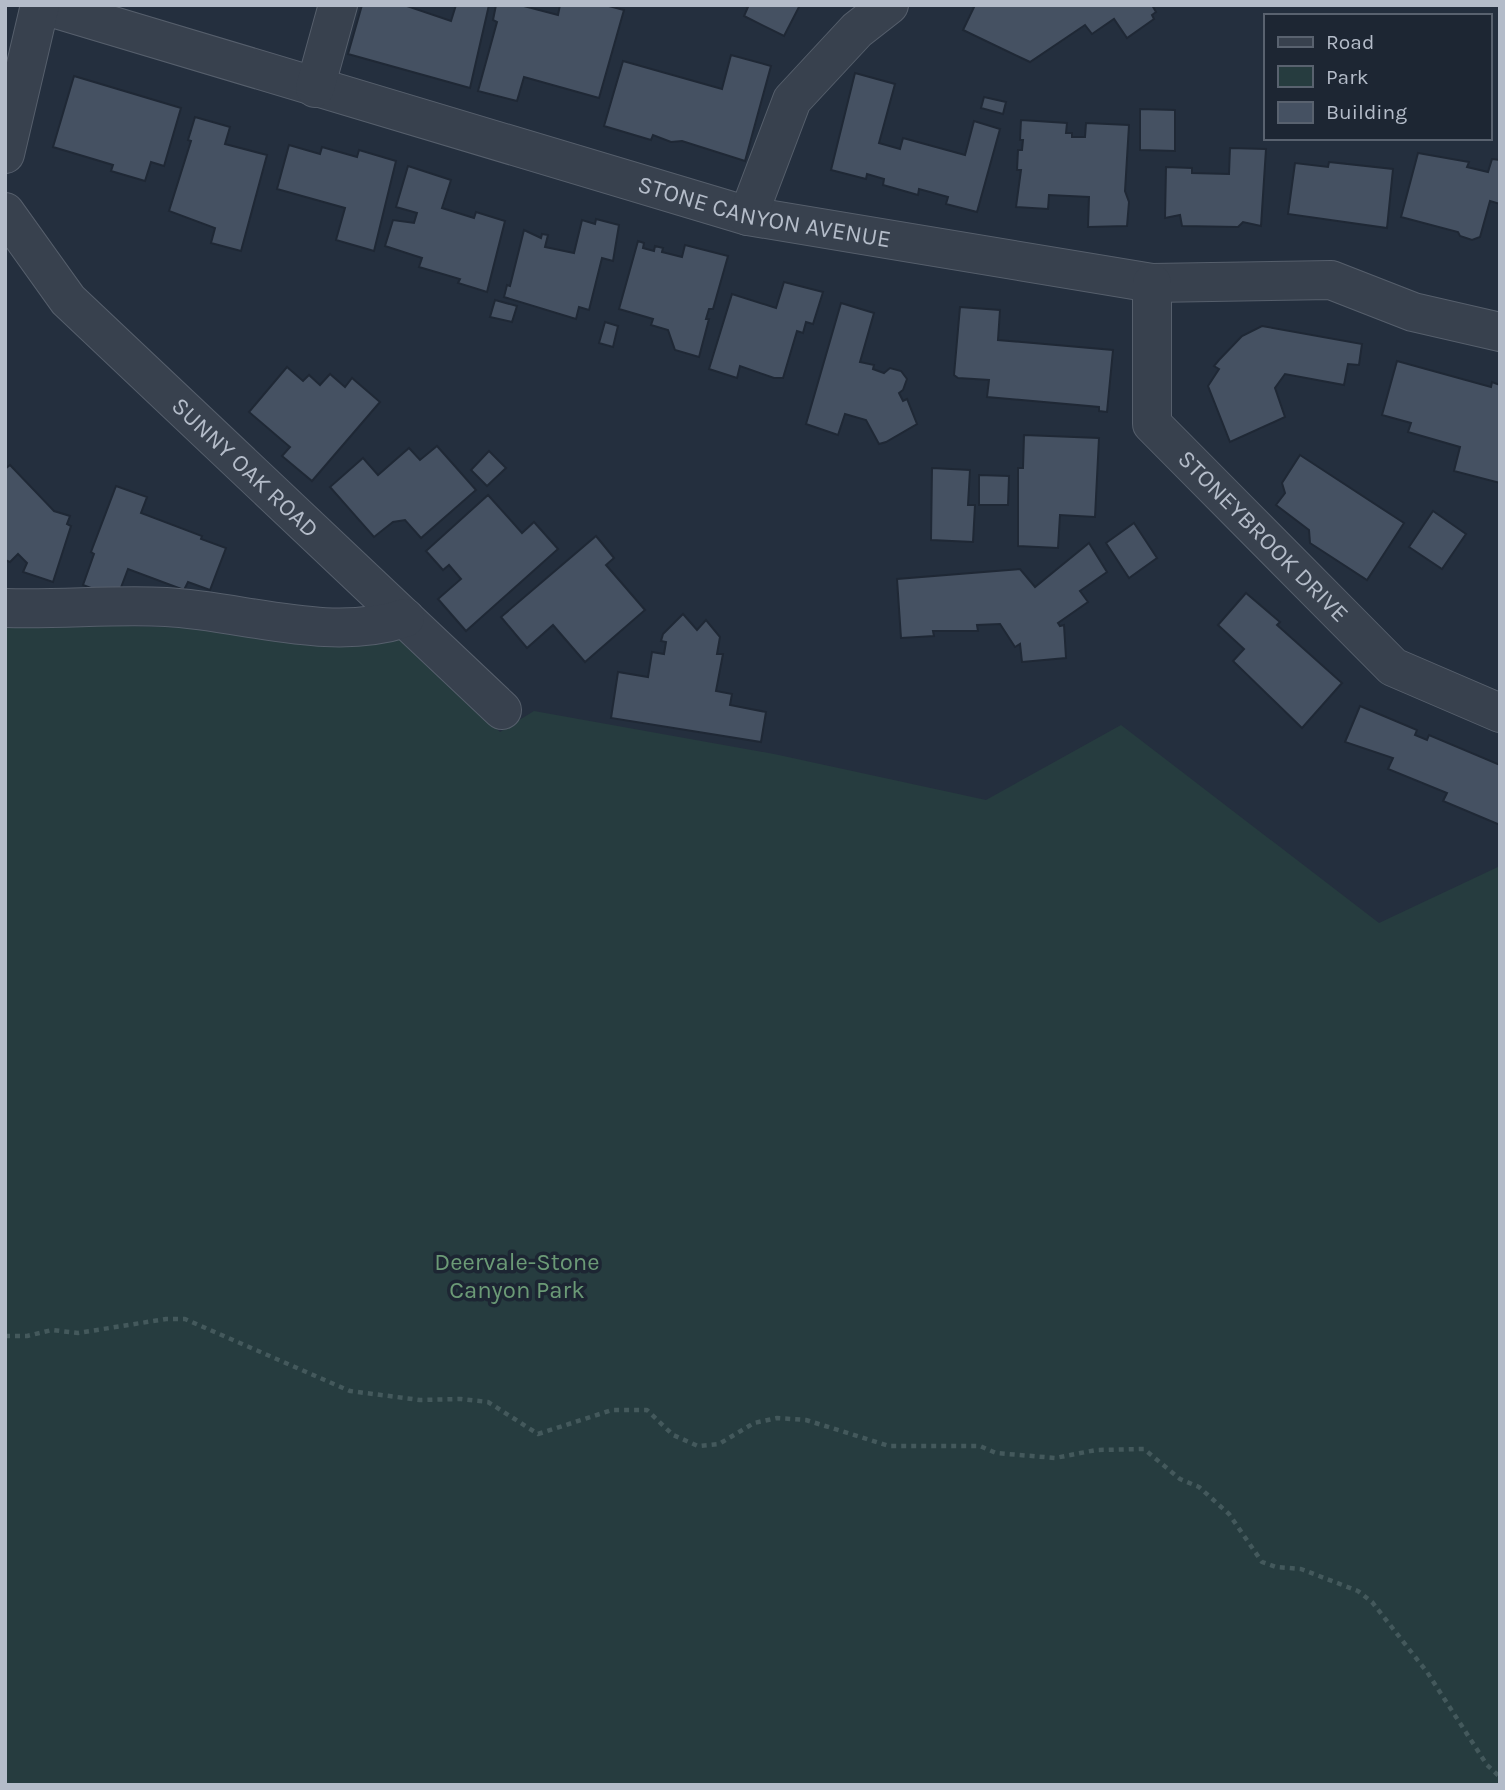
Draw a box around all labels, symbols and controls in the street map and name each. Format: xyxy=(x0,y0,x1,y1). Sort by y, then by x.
legend xyxy=(1264,14,1491,140)
text: Road xyxy=(1326,30,1374,54)
text: Park xyxy=(1326,65,1369,89)
text: Building xyxy=(1326,100,1407,124)
street label: STONE CANYON AVENUE xyxy=(635,170,893,253)
street label: SUNNY OAK ROAD xyxy=(166,392,324,543)
street label: STONEYBROOK DRIVE xyxy=(1172,445,1354,628)
park label: Deervale-Stone Canyon Park xyxy=(434,1248,600,1304)

